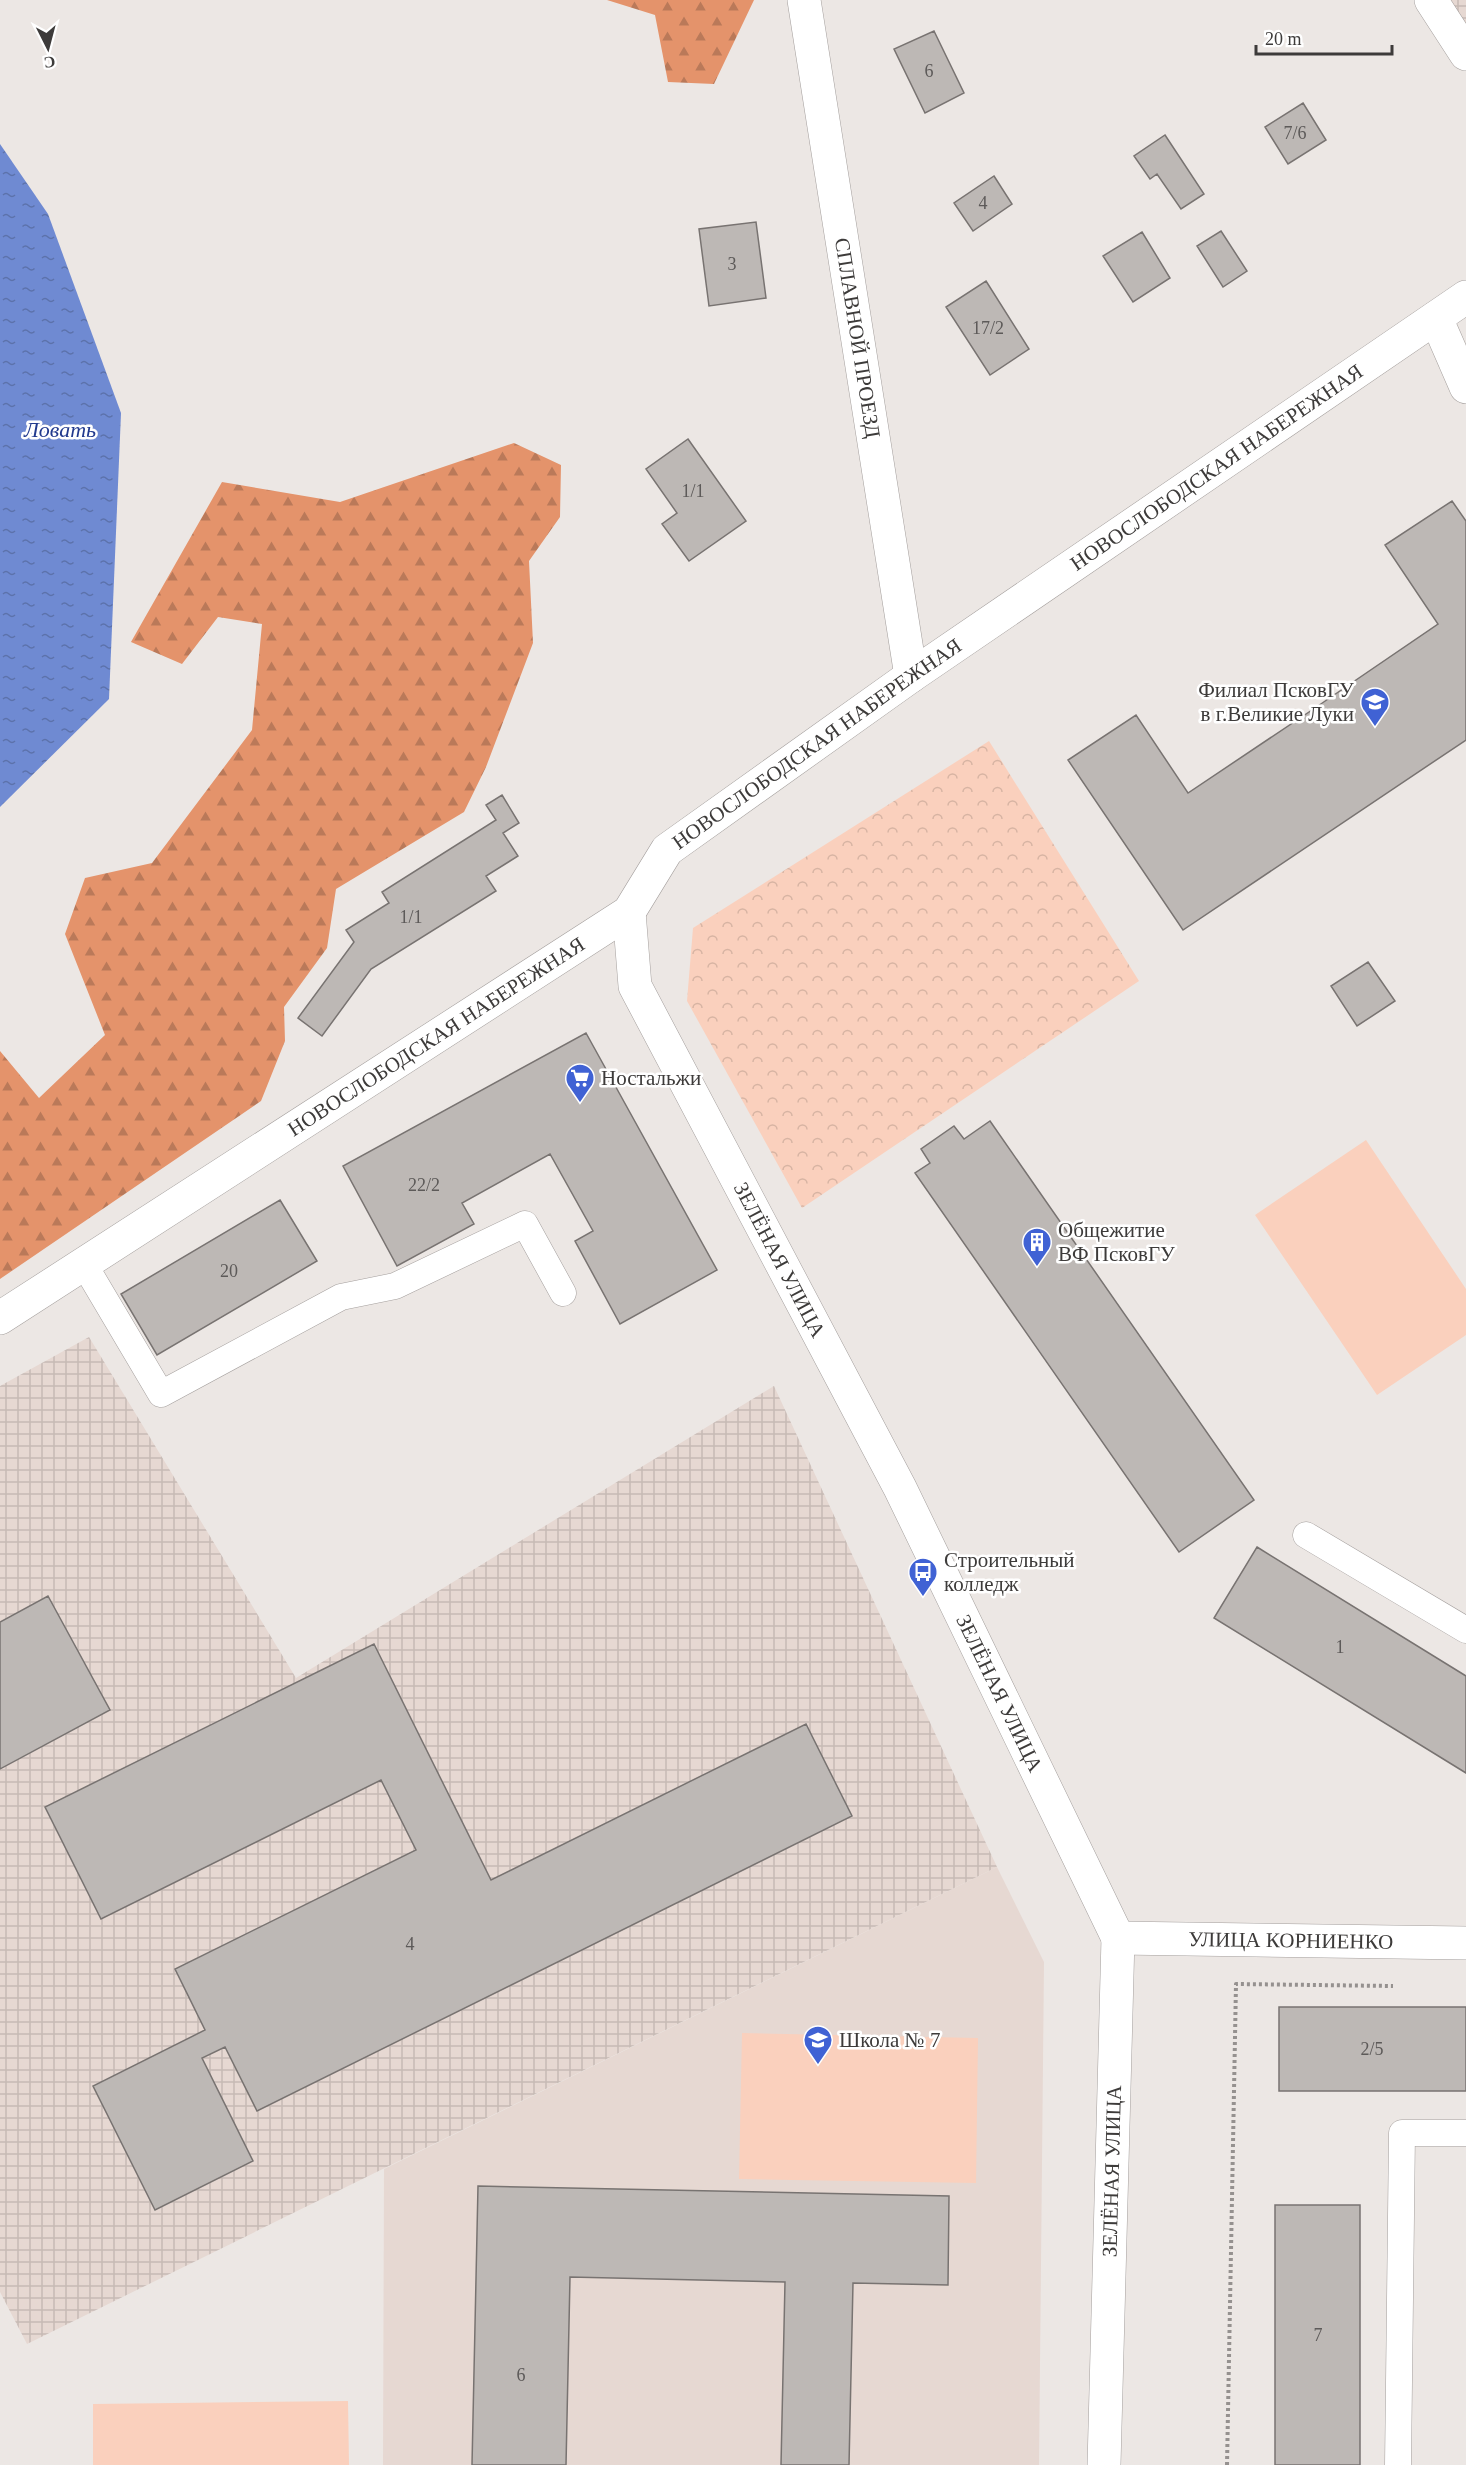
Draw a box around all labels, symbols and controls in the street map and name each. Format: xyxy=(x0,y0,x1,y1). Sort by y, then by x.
north arrow xyxy=(18,18,78,78)
scale bar xyxy=(1256,18,1392,56)
text: 20 m xyxy=(1265,29,1302,49)
text: С xyxy=(43,53,56,71)
house number: 6 xyxy=(925,61,934,81)
house number: 7/6 xyxy=(1283,123,1307,143)
house number: 4 xyxy=(979,193,988,213)
street label: СПЛАВНОЙ ПРОЕЗД xyxy=(830,236,885,440)
house number: 3 xyxy=(728,254,737,274)
house number: 17/2 xyxy=(972,318,1004,338)
street label: НОВОСЛОБОДСКАЯ НАБЕРЕЖНАЯ xyxy=(1066,359,1367,576)
water label: Ловать xyxy=(23,417,96,442)
house number: 1/1 xyxy=(681,481,705,501)
street label: НОВОСЛОБОДСКАЯ НАБЕРЕЖНАЯ xyxy=(668,633,966,854)
place label: Филиал ПсковГУ в г.Великие Луки xyxy=(1198,678,1354,726)
school or university icon: Филиал ПсковГУ в г.Великие Луки xyxy=(1359,686,1391,728)
house number: 1/1 xyxy=(399,907,423,927)
street label: НОВОСЛОБОДСКАЯ НАБЕРЕЖНАЯ xyxy=(283,932,589,1141)
supermarket icon: Ностальжи xyxy=(564,1062,596,1104)
place label: Ностальжи xyxy=(601,1066,701,1090)
house number: 22/2 xyxy=(408,1175,440,1195)
street label: ЗЕЛЁНАЯ УЛИЦА xyxy=(729,1178,831,1342)
place label: Общежитие ВФ ПсковГУ xyxy=(1058,1218,1175,1266)
building icon: Общежитие ВФ ПсковГУ xyxy=(1021,1226,1053,1268)
house number: 20 xyxy=(220,1261,238,1281)
place label: Строительный колледж xyxy=(944,1548,1075,1596)
bus stop icon: Строительный колледж xyxy=(907,1556,939,1598)
street label: ЗЕЛЁНАЯ УЛИЦА xyxy=(951,1611,1048,1777)
house number: 1 xyxy=(1336,1637,1345,1657)
street label: УЛИЦА КОРНИЕНКО xyxy=(1188,1927,1393,1954)
house number: 4 xyxy=(406,1934,415,1954)
school or university icon: Школа № 7 xyxy=(802,2024,834,2066)
place label: Школа № 7 xyxy=(839,2028,940,2052)
house number: 2/5 xyxy=(1360,2039,1384,2059)
street label: ЗЕЛЁНАЯ УЛИЦА xyxy=(1098,2084,1126,2257)
house number: 7 xyxy=(1314,2325,1323,2345)
house number: 6 xyxy=(517,2365,526,2385)

